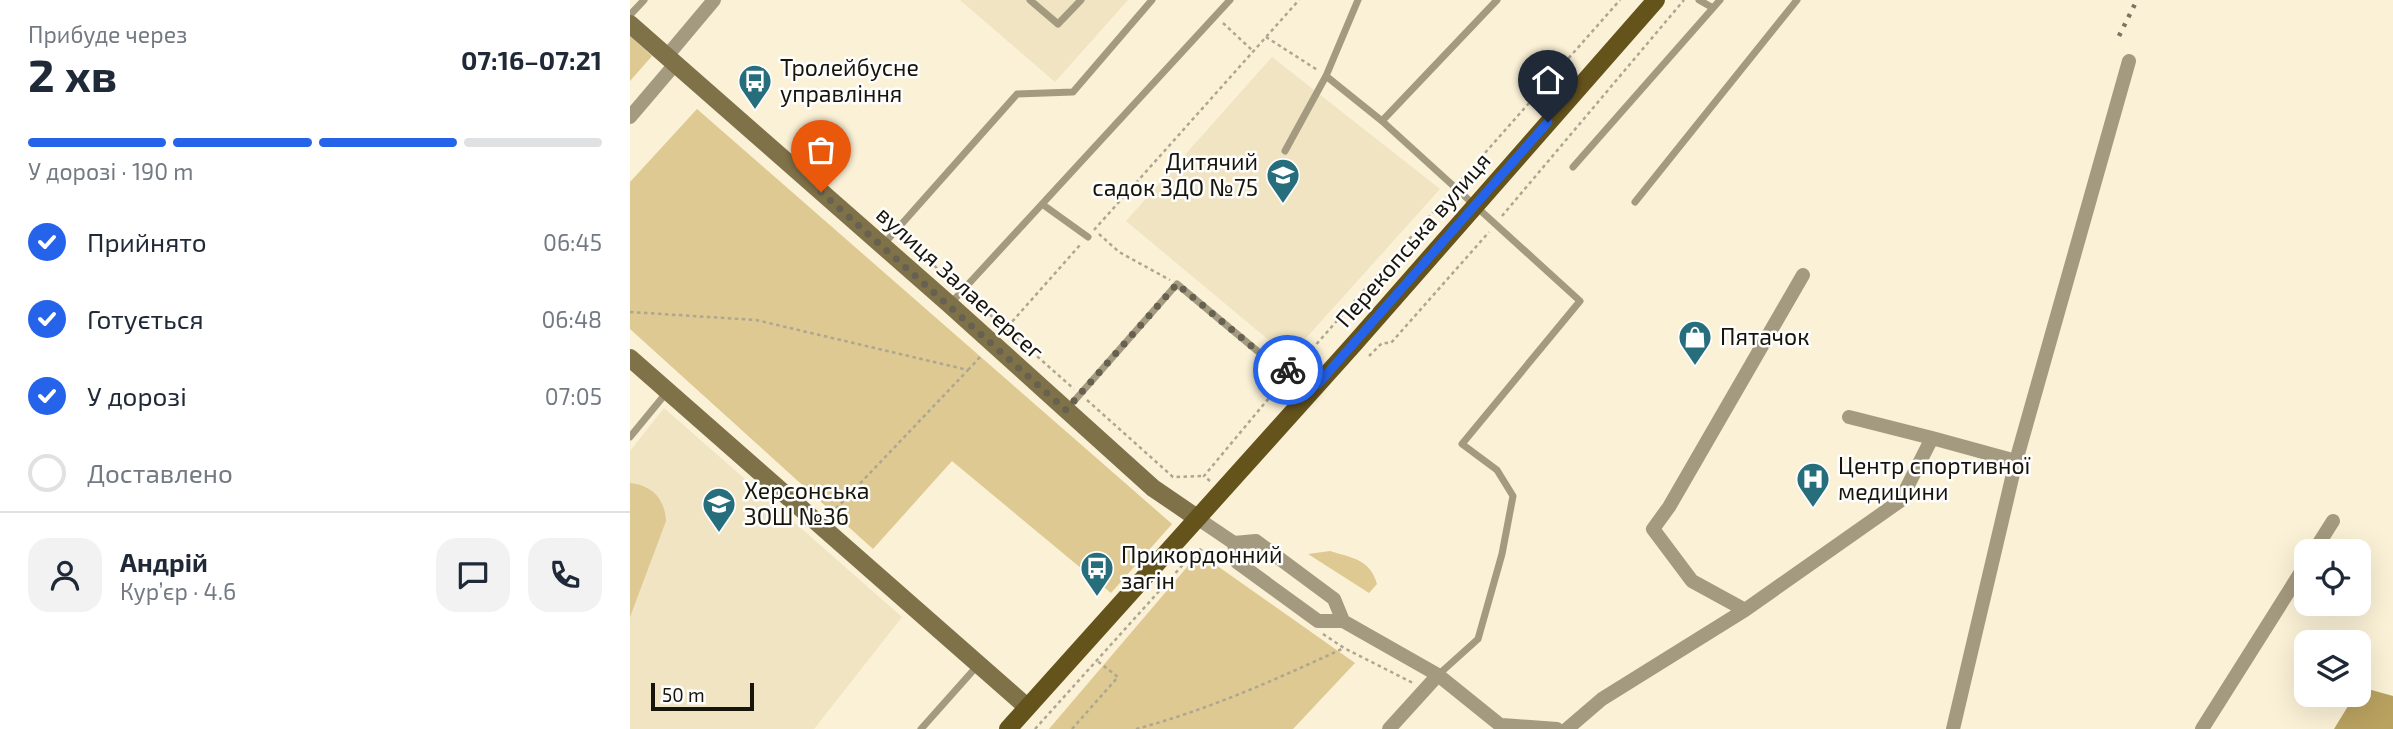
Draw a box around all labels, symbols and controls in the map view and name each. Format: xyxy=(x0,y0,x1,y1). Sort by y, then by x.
text: Прибуде через xyxy=(28,20,188,48)
text: 07:16–07:21 xyxy=(461,44,602,75)
text: 2 хв xyxy=(28,46,117,101)
pin xyxy=(1518,50,1578,122)
place label: Тролейбусне управління xyxy=(780,53,919,108)
icon: home xyxy=(1529,61,1567,99)
bus stop icon: Тролейбусне управління xyxy=(736,62,774,111)
pin xyxy=(791,120,851,192)
icon: bag xyxy=(802,131,840,169)
street label: Перекопська вулиця xyxy=(1329,146,1496,333)
place label: Дитячий садок ЗДО №75 xyxy=(1092,147,1258,201)
school or university icon: Дитячий садок ЗДО №75 xyxy=(1264,156,1302,205)
text: У дорозі · 190 m xyxy=(28,157,193,185)
street label: вулиця Залаегерсег xyxy=(871,200,1050,366)
icon: check xyxy=(28,223,66,261)
text: Прийнято xyxy=(87,226,207,257)
text: 06:45 xyxy=(543,228,602,256)
icon: check xyxy=(28,300,66,338)
text: Готується xyxy=(87,303,204,334)
text: 06:48 xyxy=(541,305,602,333)
shop icon: Пятачок xyxy=(1676,318,1714,367)
place label: Пятачок xyxy=(1720,322,1810,350)
courier xyxy=(1253,335,1323,405)
icon: bike xyxy=(1269,351,1307,389)
icon: check xyxy=(28,377,66,415)
text: У дорозі xyxy=(87,380,187,411)
text: 07:05 xyxy=(545,382,602,410)
place label: Центр спортивної медицини xyxy=(1838,451,2031,505)
text: Доставлено xyxy=(87,457,233,488)
hospital icon: Центр спортивної медицини xyxy=(1794,460,1832,509)
place label: Херсонська ЗОШ №36 xyxy=(744,476,870,530)
school or university icon: Херсонська ЗОШ №36 xyxy=(700,485,738,534)
button: person xyxy=(28,538,102,612)
button: chat xyxy=(436,538,510,612)
button: phone xyxy=(528,538,602,612)
map controls xyxy=(2294,539,2371,707)
button: locate xyxy=(2294,539,2371,616)
place label: Прикордонний загін xyxy=(1121,540,1282,594)
text: Андрій xyxy=(120,546,208,577)
bus stop icon: Прикордонний загін xyxy=(1078,549,1116,598)
text: Кур’єр · 4.6 xyxy=(120,577,236,605)
button: layers xyxy=(2294,630,2371,707)
scale bar xyxy=(651,680,754,712)
text: 50 m xyxy=(662,683,705,706)

